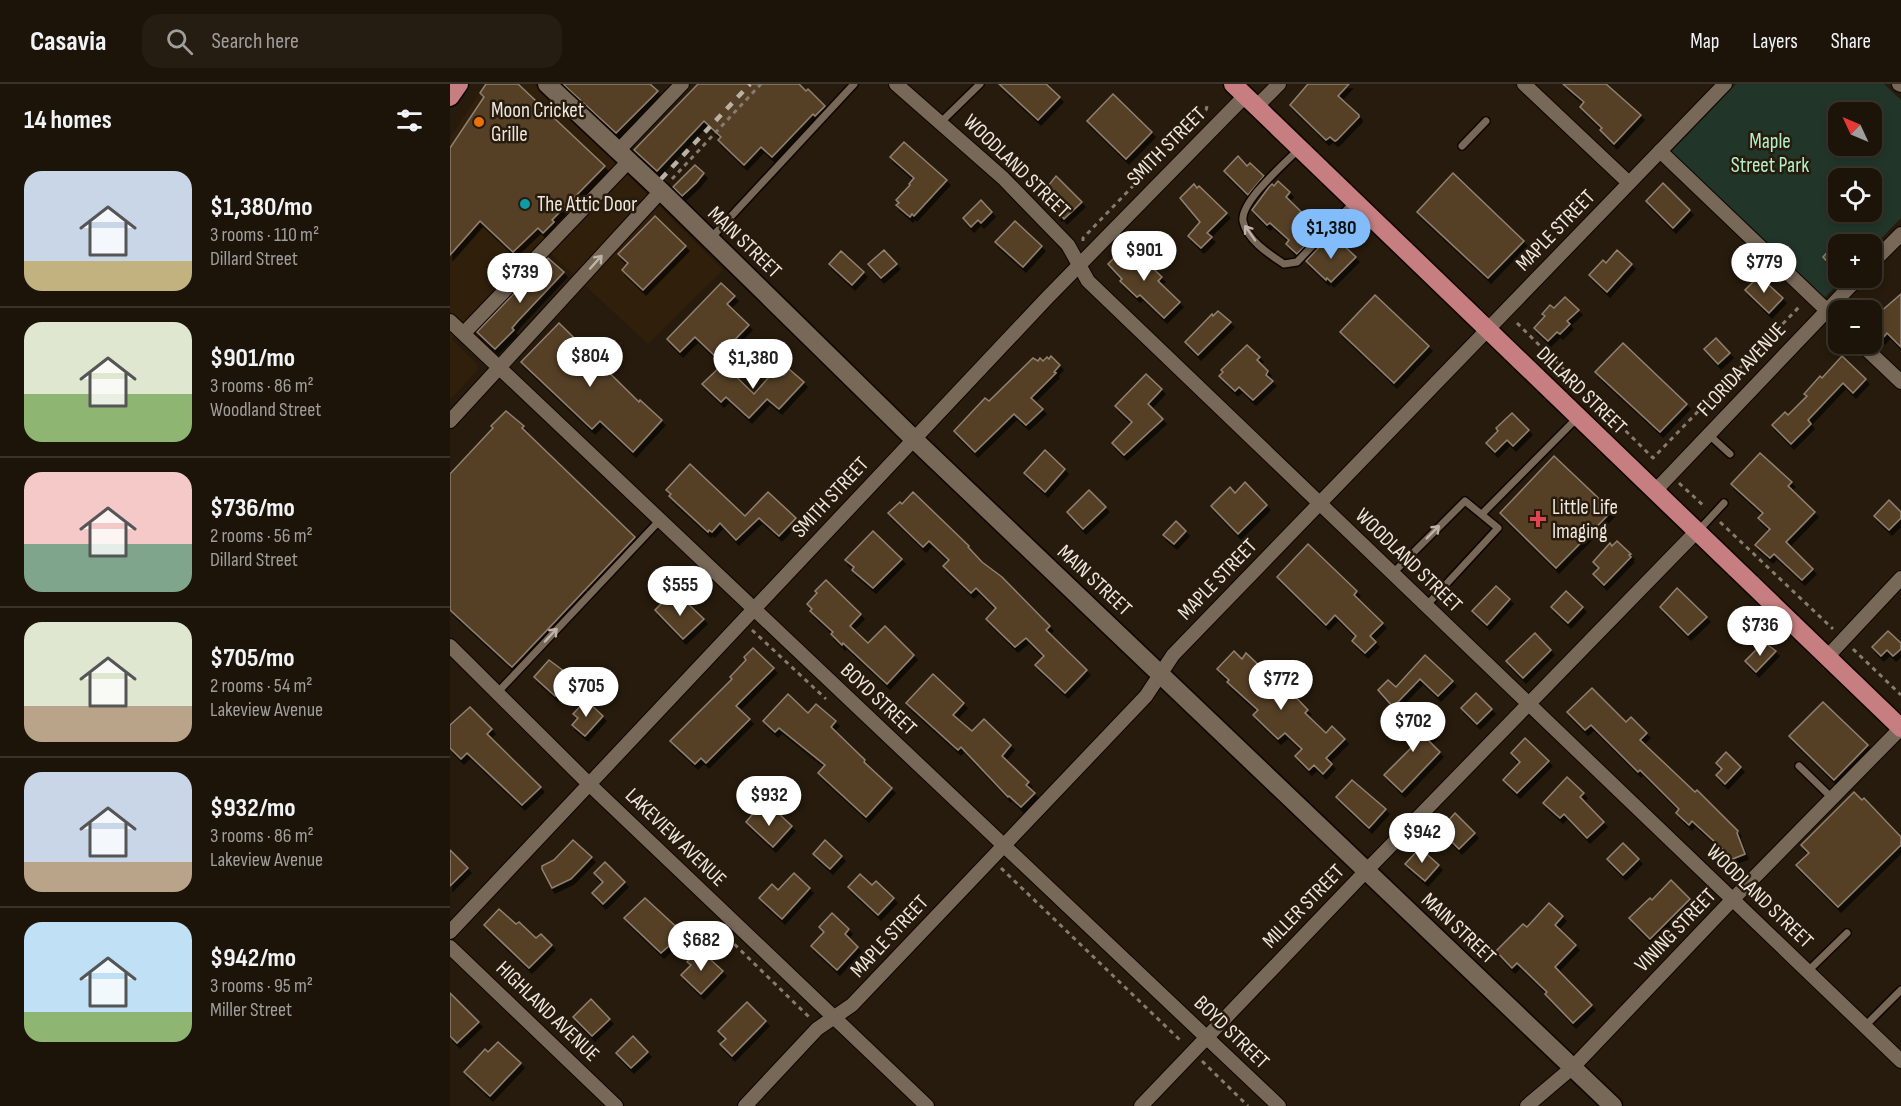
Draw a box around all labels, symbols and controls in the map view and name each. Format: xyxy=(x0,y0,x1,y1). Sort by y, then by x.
search box xyxy=(142,14,562,68)
text: Casavia xyxy=(30,25,106,58)
icon: search xyxy=(163,25,196,58)
text: Search here xyxy=(211,28,299,55)
text: Map xyxy=(1690,29,1719,54)
text: Layers xyxy=(1752,29,1798,54)
text: Share xyxy=(1831,29,1871,54)
place label: Moon Cricket Grille xyxy=(491,98,584,147)
street label: SMITH STREET xyxy=(1122,101,1211,191)
north arrow xyxy=(1828,102,1882,156)
map controls xyxy=(1828,102,1882,354)
icon: filters xyxy=(393,104,426,137)
text: 14 homes xyxy=(24,105,112,136)
street label: WOODLAND STREET xyxy=(958,109,1076,224)
marker: Moon Cricket Grille xyxy=(472,115,486,129)
park label: Maple Street Park xyxy=(1731,129,1809,178)
button: locate xyxy=(1828,168,1882,222)
street label: MAPLE STREET xyxy=(1511,184,1600,276)
text: $1,380/mo xyxy=(210,192,313,223)
place label: The Attic Door xyxy=(537,192,637,217)
icon: home xyxy=(72,195,144,267)
marker: The Attic Door xyxy=(518,197,532,211)
street label: MAIN STREET xyxy=(703,201,787,284)
pin: $1,380 xyxy=(1282,209,1380,260)
text: $1,380 xyxy=(1306,216,1357,240)
text: 3 rooms · 110 m² xyxy=(210,223,319,247)
one-way arrow xyxy=(1244,225,1256,241)
pin: $901 xyxy=(1108,231,1180,282)
button: + xyxy=(1828,234,1882,288)
text: $901 xyxy=(1125,238,1163,262)
pin: $779 xyxy=(1728,243,1800,294)
text: Dillard Street xyxy=(210,247,298,271)
text: $779 xyxy=(1745,250,1783,274)
pin: $739 xyxy=(484,253,556,304)
one-way arrow xyxy=(589,255,603,270)
text: $739 xyxy=(501,260,539,284)
button: − xyxy=(1828,300,1882,354)
street label: FLORIDA AVENUE xyxy=(1692,317,1791,421)
pin: $804 xyxy=(554,337,626,388)
pin: $1,380 xyxy=(704,339,802,390)
street label: DILLARD STREET xyxy=(1531,341,1632,440)
text: $901/mo xyxy=(210,343,295,374)
text: $804 xyxy=(571,344,609,368)
icon: home xyxy=(72,346,144,418)
text: $1,380 xyxy=(728,346,779,370)
text: 3 rooms · 86 m² xyxy=(210,374,314,398)
text: Woodland Street xyxy=(210,398,321,422)
street label: SMITH STREET xyxy=(787,451,874,543)
text: $736/mo xyxy=(210,493,295,524)
place label: Little Life Imaging xyxy=(1552,495,1618,544)
icon: home xyxy=(72,496,144,568)
street label: WOODLAND STREET xyxy=(1350,503,1468,618)
marker: Little Life Imaging xyxy=(1529,510,1547,528)
text: 2 rooms · 56 m² xyxy=(210,524,313,548)
one-way arrow xyxy=(1426,525,1441,540)
street label: MAPLE STREET xyxy=(1173,533,1262,625)
street label: MAIN STREET xyxy=(1052,540,1137,621)
text: Dillard Street xyxy=(210,548,298,572)
pin: $555 xyxy=(644,566,716,617)
text: $555 xyxy=(662,573,698,597)
pin: $736 xyxy=(1724,606,1796,657)
text: $736 xyxy=(1741,613,1779,637)
one-way arrow xyxy=(544,627,558,642)
text: $705/mo xyxy=(210,643,295,674)
icon: home xyxy=(72,646,144,718)
street label: BOYD STREET xyxy=(836,658,922,741)
pin: $772 xyxy=(1245,660,1317,711)
pin: $705 xyxy=(550,667,622,718)
text: $772 xyxy=(1263,667,1299,691)
text: 2 rooms · 54 m² xyxy=(210,674,312,698)
text: $705 xyxy=(567,674,605,698)
text: Lakeview Avenue xyxy=(210,698,323,722)
pin: $702 xyxy=(1377,702,1449,753)
text: $702 xyxy=(1394,709,1432,733)
pin: $932 xyxy=(733,776,805,827)
street label: LAKEVIEW AVENUE xyxy=(620,783,731,892)
text: $932 xyxy=(750,783,788,807)
text: $932/mo xyxy=(210,793,296,824)
icon: home xyxy=(72,796,144,868)
pin: $942 xyxy=(1386,813,1458,864)
text: $942 xyxy=(1403,820,1441,844)
text: 3 rooms · 86 m² xyxy=(210,824,314,848)
street label: WOODLAND STREET xyxy=(1701,839,1819,954)
text: Lakeview Avenue xyxy=(210,848,323,872)
street label: MILLER STREET xyxy=(1257,859,1350,953)
street label: VINING STREET xyxy=(1630,883,1722,977)
street label: MAIN STREET xyxy=(1416,888,1501,969)
street label: MAPLE STREET xyxy=(845,890,934,983)
pin: $682 xyxy=(665,921,737,972)
text: $682 xyxy=(682,928,720,952)
text: $942/mo xyxy=(210,943,296,974)
icon: home xyxy=(72,946,144,1018)
street label: HIGHLAND AVENUE xyxy=(491,956,604,1067)
text: 3 rooms · 95 m² xyxy=(210,974,313,998)
street label: BOYD STREET xyxy=(1189,990,1275,1075)
text: Miller Street xyxy=(210,998,292,1022)

